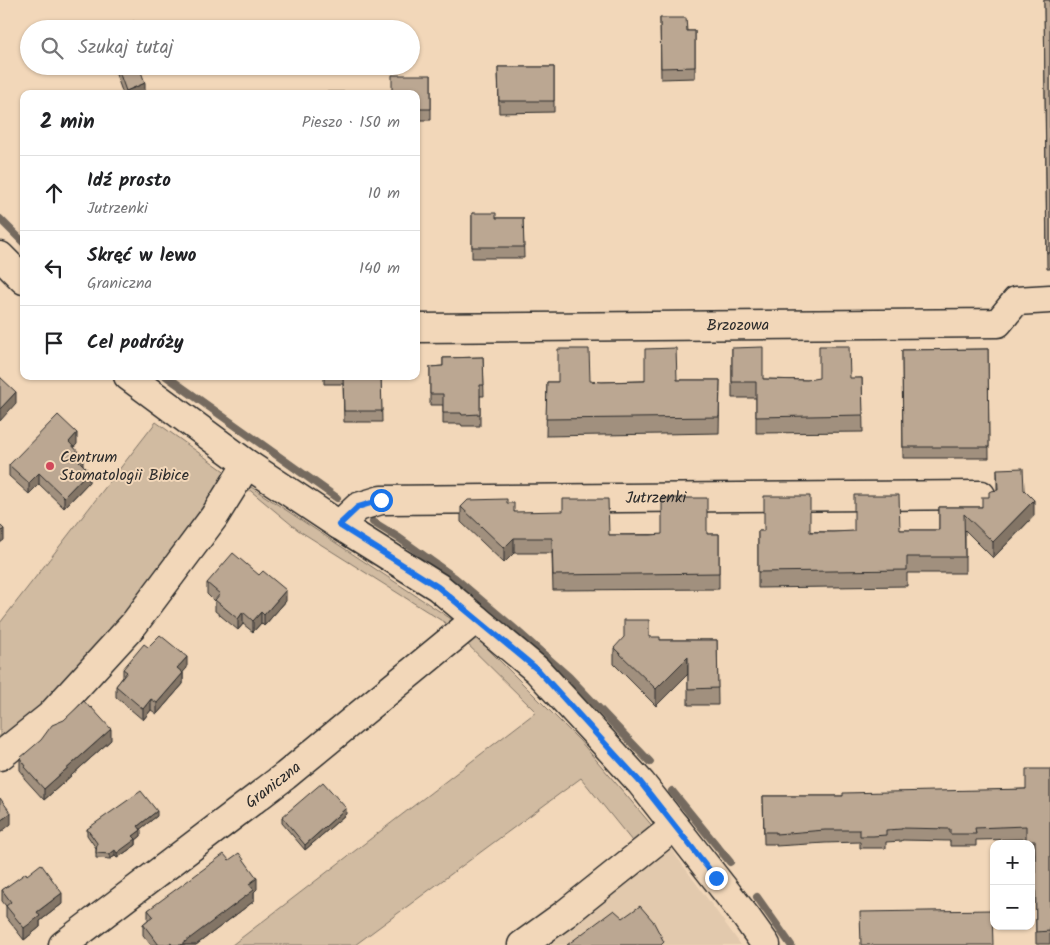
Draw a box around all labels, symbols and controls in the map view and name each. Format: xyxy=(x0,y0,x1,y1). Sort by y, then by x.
search box xyxy=(20,20,420,75)
text: Szukaj tutaj xyxy=(78,33,173,63)
icon: search xyxy=(38,34,66,62)
text: 2 min xyxy=(40,106,95,139)
text: Pieszo · 150 m xyxy=(302,110,400,135)
text: Idź prosto xyxy=(87,166,171,196)
icon: ahead xyxy=(40,179,68,207)
text: 10 m xyxy=(368,181,400,206)
text: Jutrzenki xyxy=(87,196,148,221)
text: Skręć w lewo xyxy=(87,241,196,271)
icon: left xyxy=(40,254,68,282)
text: 140 m xyxy=(359,256,400,281)
text: Graniczna xyxy=(87,271,152,296)
street label: Brzozowa xyxy=(707,312,769,338)
text: Cel podróży xyxy=(87,328,184,358)
icon: arrive xyxy=(40,329,68,357)
place label: Centrum Stomatologii Bibice xyxy=(60,445,189,488)
marker: Centrum Stomatologii Bibice xyxy=(44,460,56,472)
street label: Jutrzenki xyxy=(625,485,687,510)
route start xyxy=(370,489,393,512)
street label: Graniczna xyxy=(240,755,307,815)
map controls xyxy=(990,840,1035,930)
button: + xyxy=(990,840,1035,885)
route end xyxy=(705,867,728,890)
button: − xyxy=(990,885,1035,930)

